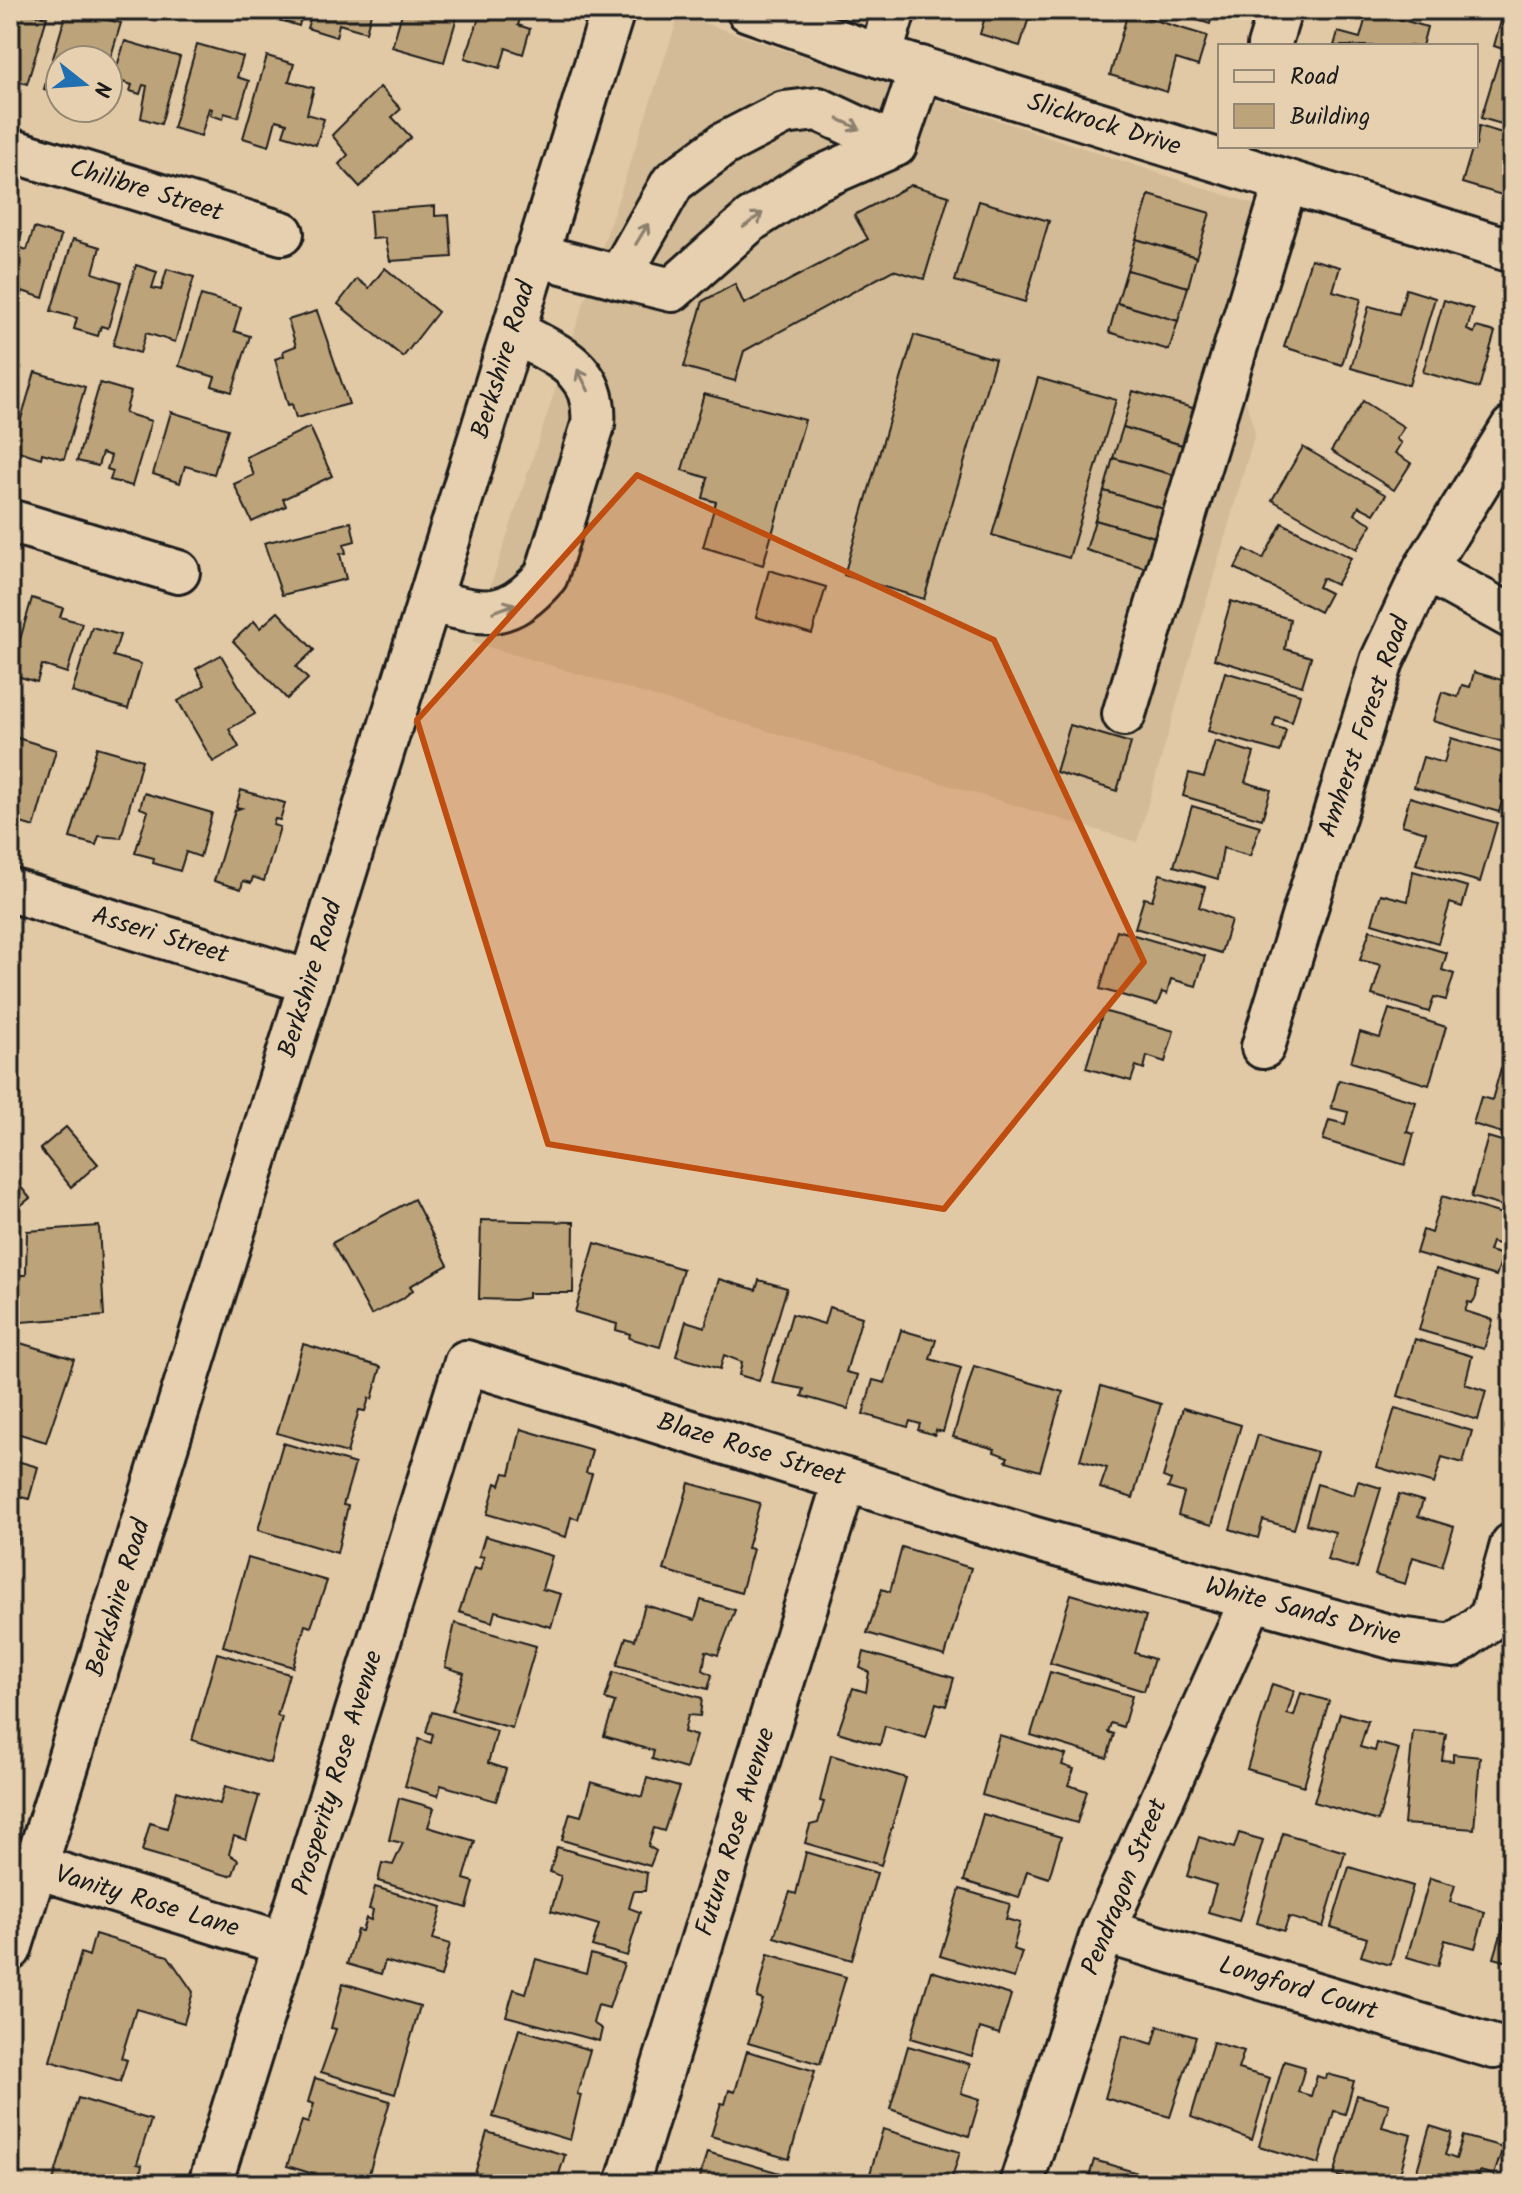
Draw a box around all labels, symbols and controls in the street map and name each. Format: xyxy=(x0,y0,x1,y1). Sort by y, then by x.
north arrow xyxy=(44,44,124,124)
legend xyxy=(1218,44,1478,148)
text: Road xyxy=(1290,58,1339,97)
text: N xyxy=(82,77,120,101)
street label: Slickrock Drive xyxy=(1022,82,1186,168)
text: Building xyxy=(1290,98,1370,137)
one-way arrow xyxy=(837,117,861,132)
street label: Chilibre Street xyxy=(64,148,229,235)
one-way arrow xyxy=(742,212,763,229)
one-way arrow xyxy=(634,223,650,246)
street label: Berkshire Road xyxy=(460,275,548,444)
one-way arrow xyxy=(575,369,590,392)
one-way arrow xyxy=(491,600,516,614)
street label: Amherst Forest Road xyxy=(1307,610,1423,843)
street label: Berkshire Road xyxy=(267,894,355,1063)
street label: Asseri Street xyxy=(87,895,234,977)
street label: Blaze Rose Street xyxy=(652,1401,851,1499)
street label: Berkshire Road xyxy=(75,1513,163,1682)
street label: White Sands Drive xyxy=(1200,1566,1406,1658)
street label: Prosperity Rose Avenue xyxy=(281,1645,395,1901)
street label: Futura Rose Avenue xyxy=(684,1722,788,1942)
street label: Pendragon Street xyxy=(1070,1791,1180,1982)
street label: Vanity Rose Lane xyxy=(50,1854,245,1950)
street label: Longford Court xyxy=(1213,1945,1384,2033)

